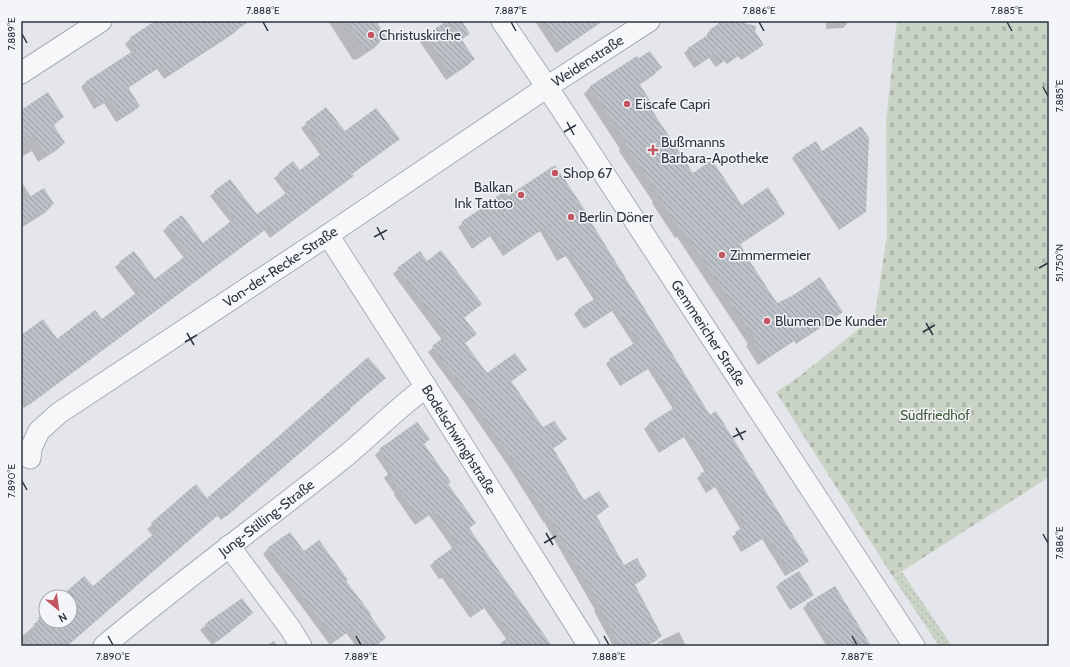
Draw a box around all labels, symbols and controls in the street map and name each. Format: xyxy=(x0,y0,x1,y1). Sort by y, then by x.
text: 7.888°E xyxy=(246,4,280,17)
text: 7.887°E xyxy=(495,4,528,17)
text: 7.886°E xyxy=(743,4,776,17)
text: 7.885°E xyxy=(991,4,1024,17)
text: 7.889°E xyxy=(5,17,18,50)
place label: Christuskirche xyxy=(379,26,461,44)
marker: Christuskirche xyxy=(366,30,376,40)
street label: Weidenstraße xyxy=(548,31,627,91)
text: 7.885°E xyxy=(1053,79,1066,112)
place label: Eiscafe Capri xyxy=(635,95,710,113)
marker: Eiscafe Capri xyxy=(622,99,632,109)
place label: Bußmanns Barbara-Apotheke xyxy=(661,133,769,167)
marker: Bußmanns Barbara-Apotheke xyxy=(648,145,658,155)
place label: Shop 67 xyxy=(563,164,612,182)
marker: Shop 67 xyxy=(550,168,560,178)
place label: Balkan Ink Tattoo xyxy=(454,178,513,212)
marker: Balkan Ink Tattoo xyxy=(516,190,526,200)
place label: Berlin Döner xyxy=(579,208,654,226)
marker: Berlin Döner xyxy=(566,212,576,222)
street label: Von-der-Recke-Straße xyxy=(219,222,341,311)
text: 51.750°N xyxy=(1053,244,1066,282)
place label: Zimmermeier xyxy=(730,246,811,264)
marker: Zimmermeier xyxy=(717,250,727,260)
street label: Gemmericher Straße xyxy=(667,276,750,389)
place label: Blumen De Kunder xyxy=(775,312,887,330)
marker: Blumen De Kunder xyxy=(762,316,772,326)
street label: Bodelschwinghstraße xyxy=(418,381,500,498)
park label: Südfriedhof xyxy=(900,406,970,424)
text: 7.890°E xyxy=(5,464,18,498)
street label: Jung-Stilling-Straße xyxy=(214,475,318,561)
text: 7.886°E xyxy=(1053,526,1066,559)
north arrow xyxy=(38,589,78,629)
text: N xyxy=(56,610,70,626)
text: 7.890°E xyxy=(96,650,130,663)
text: 7.889°E xyxy=(345,650,378,663)
text: 7.888°E xyxy=(592,650,626,663)
text: 7.887°E xyxy=(841,650,874,663)

